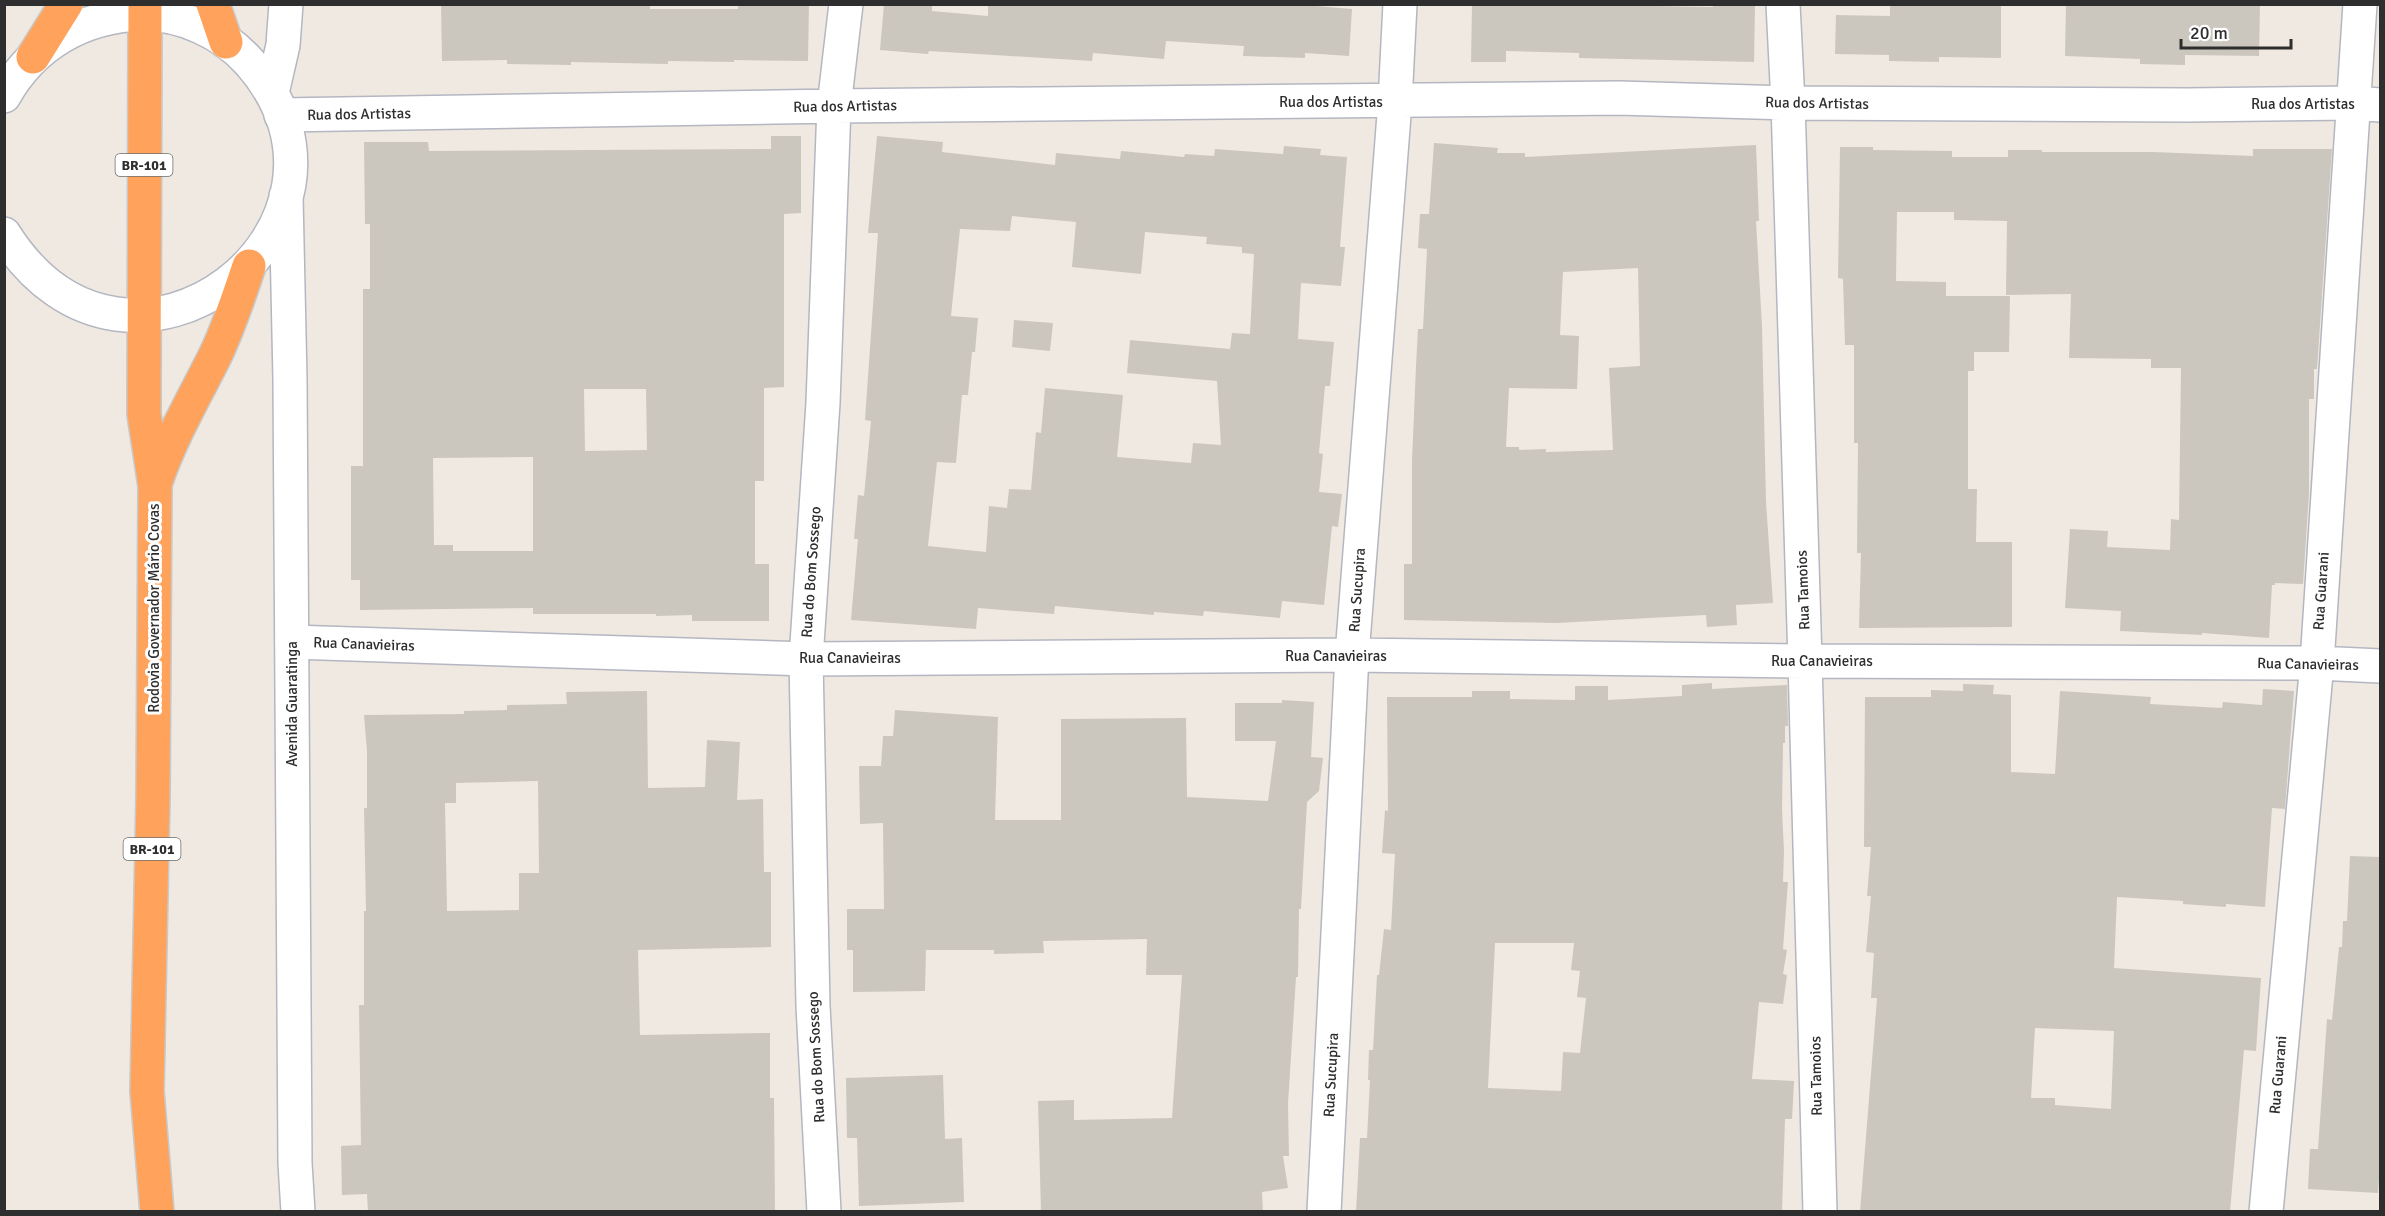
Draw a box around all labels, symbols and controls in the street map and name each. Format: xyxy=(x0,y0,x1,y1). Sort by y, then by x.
scale bar xyxy=(2181,12,2290,50)
text: 20 m xyxy=(2190,22,2228,44)
street label: Rua dos Artistas xyxy=(1279,93,1383,111)
street label: Rua dos Artistas xyxy=(1765,93,1869,113)
street label: Rua dos Artistas xyxy=(2251,95,2355,113)
street label: Rua dos Artistas xyxy=(793,96,897,116)
street label: Rua dos Artistas xyxy=(307,104,411,124)
road number: BR-101 xyxy=(116,154,172,176)
street label: Rodovia Governador Mário Covas xyxy=(145,503,163,713)
street label: Rua do Bom Sossego xyxy=(797,506,825,638)
street label: Rua Sucupira xyxy=(1345,547,1369,633)
street label: Rua Tamoios xyxy=(1793,549,1813,630)
street label: Rua Guarani xyxy=(2309,551,2333,631)
street label: Rua Canavieiras xyxy=(313,633,416,655)
street label: Avenida Guaratinga xyxy=(283,641,301,767)
street label: Rua Canavieiras xyxy=(1285,647,1387,665)
street label: Rua Canavieiras xyxy=(799,649,901,667)
street label: Rua Canavieiras xyxy=(1771,652,1873,670)
street label: Rua Canavieiras xyxy=(2257,654,2359,674)
road number: BR-101 xyxy=(124,838,180,860)
street label: Rua do Bom Sossego xyxy=(804,991,828,1123)
street label: Rua Sucupira xyxy=(1320,1032,1342,1118)
street label: Rua Tamoios xyxy=(1806,1035,1826,1116)
street label: Rua Guarani xyxy=(2266,1035,2290,1115)

